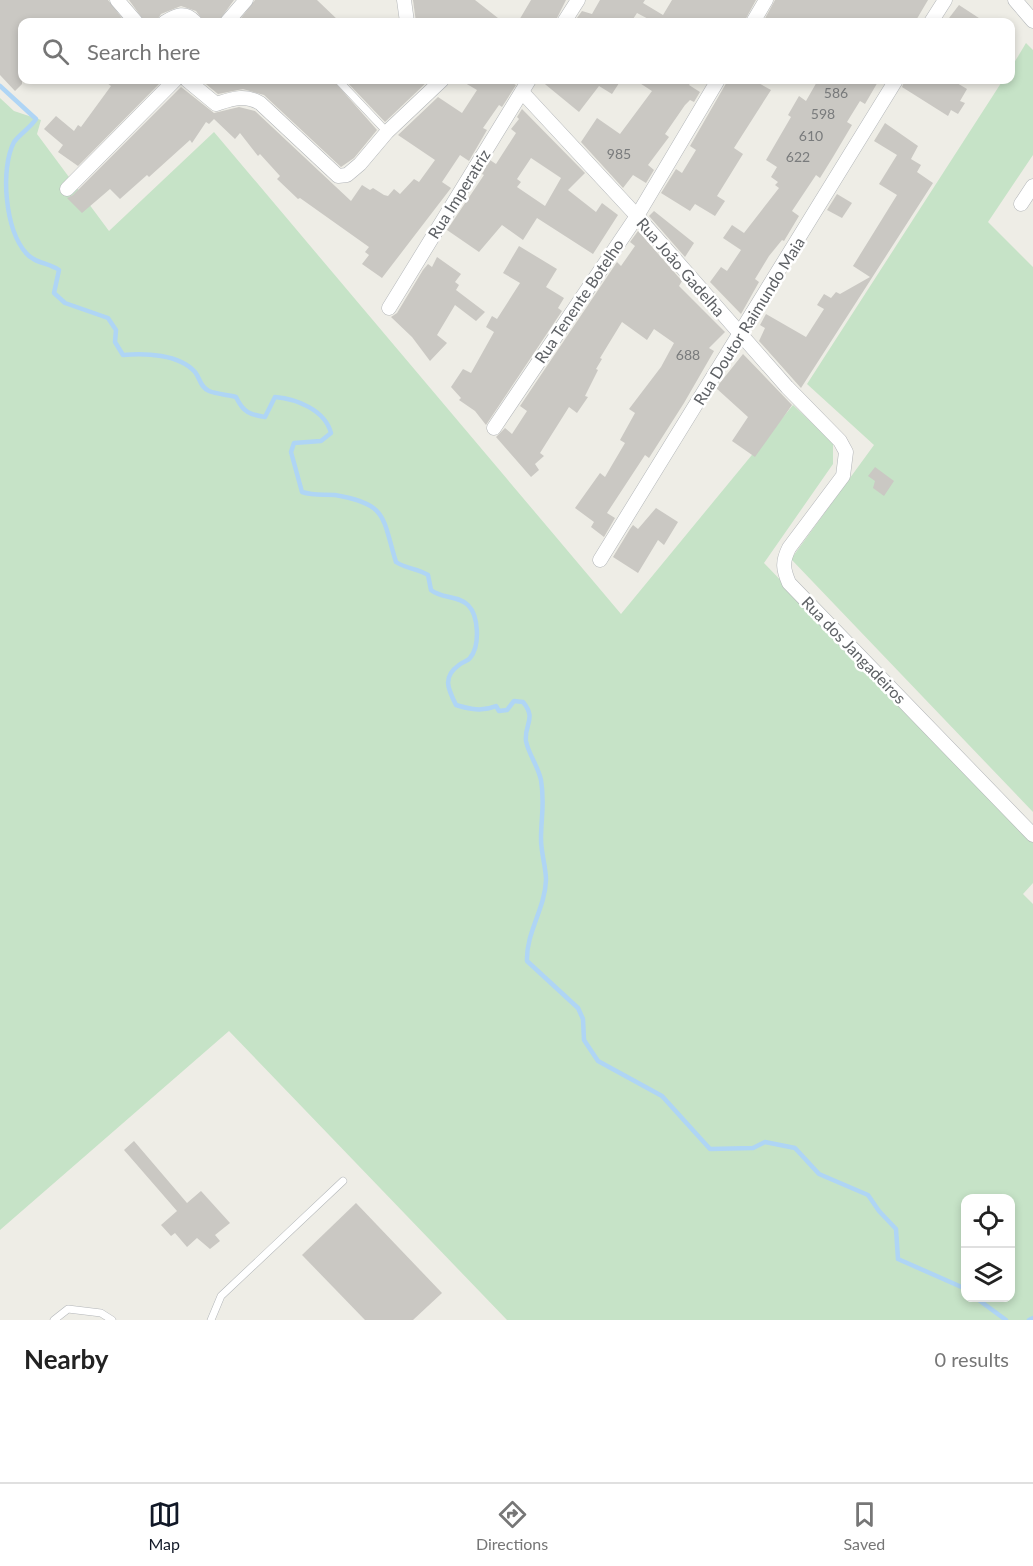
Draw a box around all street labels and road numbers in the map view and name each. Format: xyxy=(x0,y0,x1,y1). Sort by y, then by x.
street label: Rua Imperatriz xyxy=(424,146,494,242)
street label: Rua João Gadelha xyxy=(633,213,729,320)
street label: Rua Doutor Raimundo Maia xyxy=(689,233,808,408)
street label: Rua Tenente Botelho xyxy=(530,235,627,366)
street label: Rua dos Jangadeiros xyxy=(798,592,910,707)

